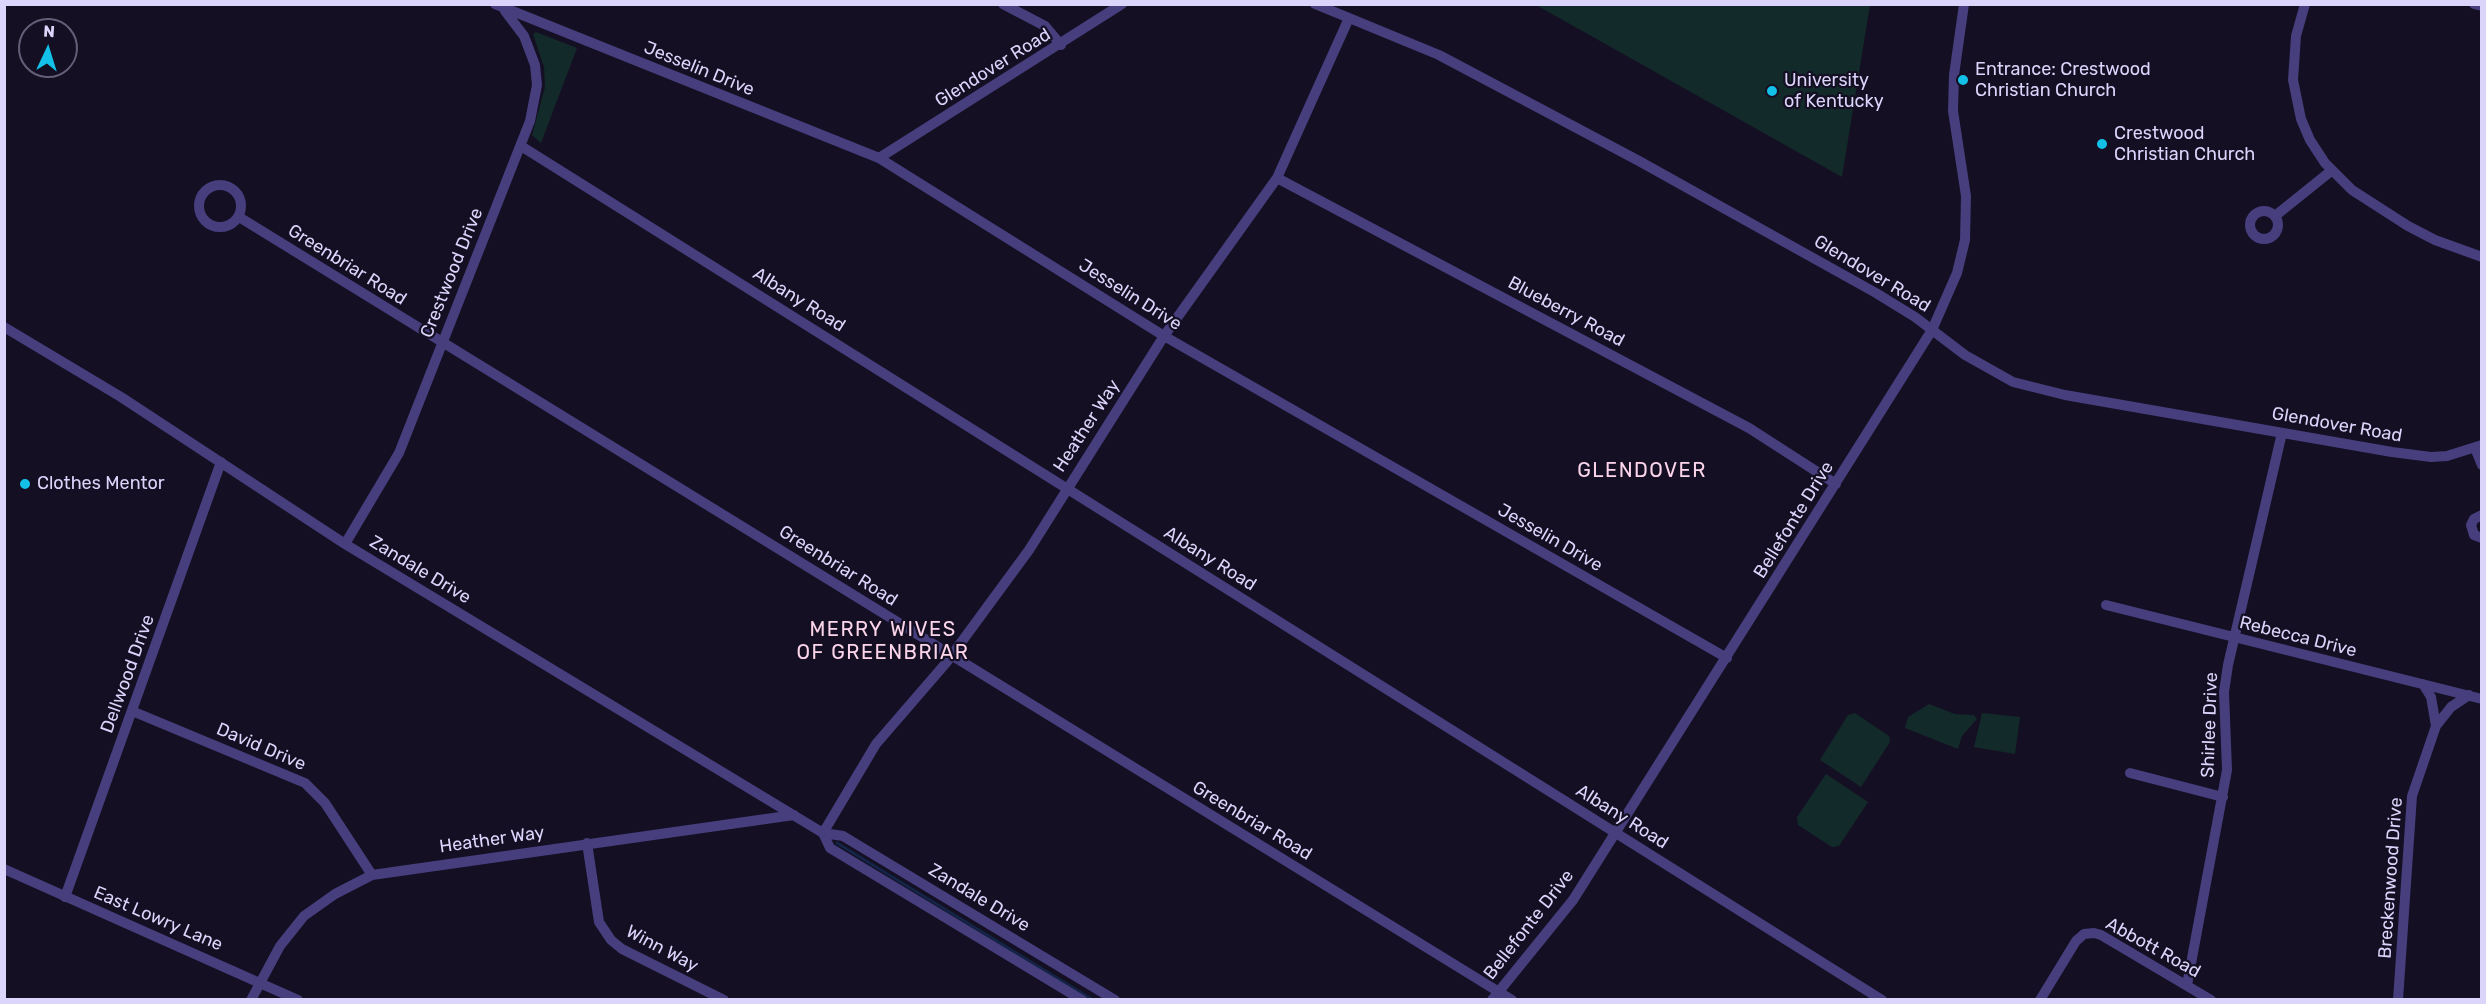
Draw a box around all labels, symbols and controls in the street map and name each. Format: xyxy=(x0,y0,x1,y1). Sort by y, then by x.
north arrow xyxy=(18,18,78,78)
text: N xyxy=(43,22,56,41)
street label: Glendover Road xyxy=(931,24,1055,112)
street label: Jesselin Drive xyxy=(641,37,757,101)
place label: Entrance: Crestwood Christian Church xyxy=(1975,59,2151,101)
place label: University of Kentucky xyxy=(1784,70,1884,112)
marker: Entrance: Crestwood Christian Church xyxy=(1956,73,1970,87)
marker: University of Kentucky xyxy=(1765,84,1779,98)
place label: Crestwood Christian Church xyxy=(2114,123,2255,166)
marker: Crestwood Christian Church xyxy=(2095,137,2109,151)
street label: Crestwood Drive xyxy=(416,205,488,341)
street label: Greenbriar Road xyxy=(284,220,410,310)
street label: Glendover Road xyxy=(1810,231,1934,317)
street label: Jesselin Drive xyxy=(1075,255,1185,335)
street label: Albany Road xyxy=(749,263,849,337)
street label: Blueberry Road xyxy=(1504,272,1628,352)
street label: Heather Way xyxy=(1049,376,1125,476)
street label: Glendover Road xyxy=(2270,403,2404,447)
street label: Bellefonte Drive xyxy=(1749,458,1839,582)
district label: GLENDOVER xyxy=(1577,459,1707,483)
place label: Clothes Mentor xyxy=(37,473,165,495)
marker: Clothes Mentor xyxy=(18,477,32,491)
street label: Jesselin Drive xyxy=(1494,499,1606,577)
street label: Greenbriar Road xyxy=(775,521,901,611)
street label: Albany Road xyxy=(1160,522,1260,596)
street label: Zandale Drive xyxy=(365,531,475,609)
street label: Dellwood Drive xyxy=(97,612,159,736)
street label: Rebecca Drive xyxy=(2237,612,2359,662)
district label: MERRY WIVES OF GREENBRIAR xyxy=(797,618,969,665)
street label: Shirlee Drive xyxy=(2197,672,2223,778)
street label: David Drive xyxy=(213,719,309,775)
street label: Greenbriar Road xyxy=(1188,777,1316,865)
street label: Albany Road xyxy=(1572,780,1672,854)
street label: Breckenwood Drive xyxy=(2375,797,2407,959)
street label: Heather Way xyxy=(438,822,546,858)
street label: Zandale Drive xyxy=(924,859,1034,937)
street label: Bellefonte Drive xyxy=(1479,866,1579,984)
street label: East Lowry Lane xyxy=(90,882,226,956)
street label: Abbott Road xyxy=(2102,913,2204,983)
street label: Winn Way xyxy=(622,921,702,977)

